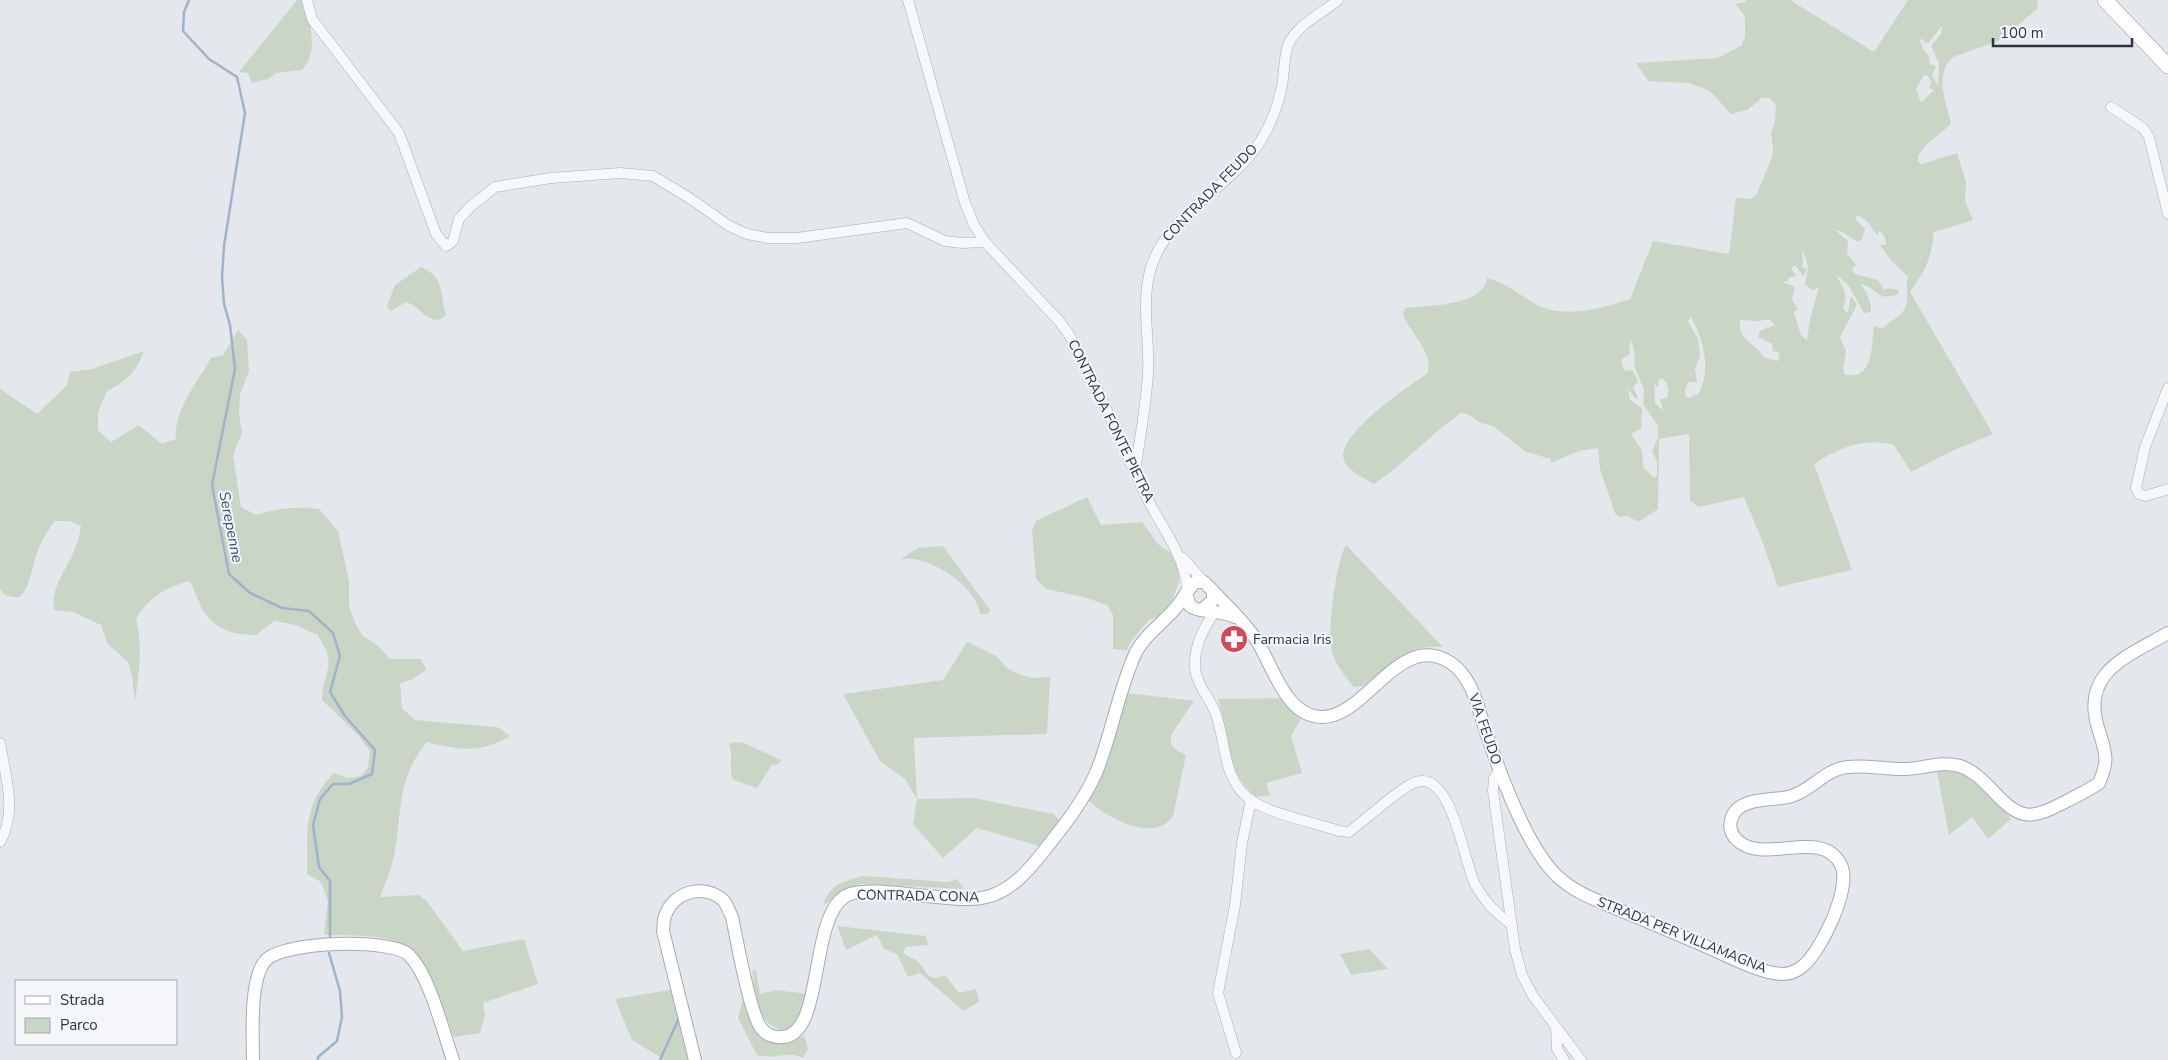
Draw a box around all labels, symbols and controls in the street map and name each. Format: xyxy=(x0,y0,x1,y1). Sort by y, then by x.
scale bar xyxy=(1993,15,2132,47)
text: 100 m xyxy=(2000,23,2044,43)
street label: CONTRADA FEUDO xyxy=(1158,140,1262,246)
street label: CONTRADA FONTE PIETRA xyxy=(1063,336,1159,506)
water label: Serepenne xyxy=(214,490,248,564)
pharmacy icon: Farmacia Iris xyxy=(1219,624,1249,654)
place label: Farmacia Iris xyxy=(1253,630,1332,649)
street label: VIA FEUDO xyxy=(1464,690,1506,767)
street label: CONTRADA CONA xyxy=(857,885,979,907)
street label: STRADA PER VILLAMAGNA xyxy=(1594,892,1770,978)
legend xyxy=(15,980,178,1045)
text: Strada xyxy=(60,990,104,1010)
text: Parco xyxy=(60,1015,98,1035)

